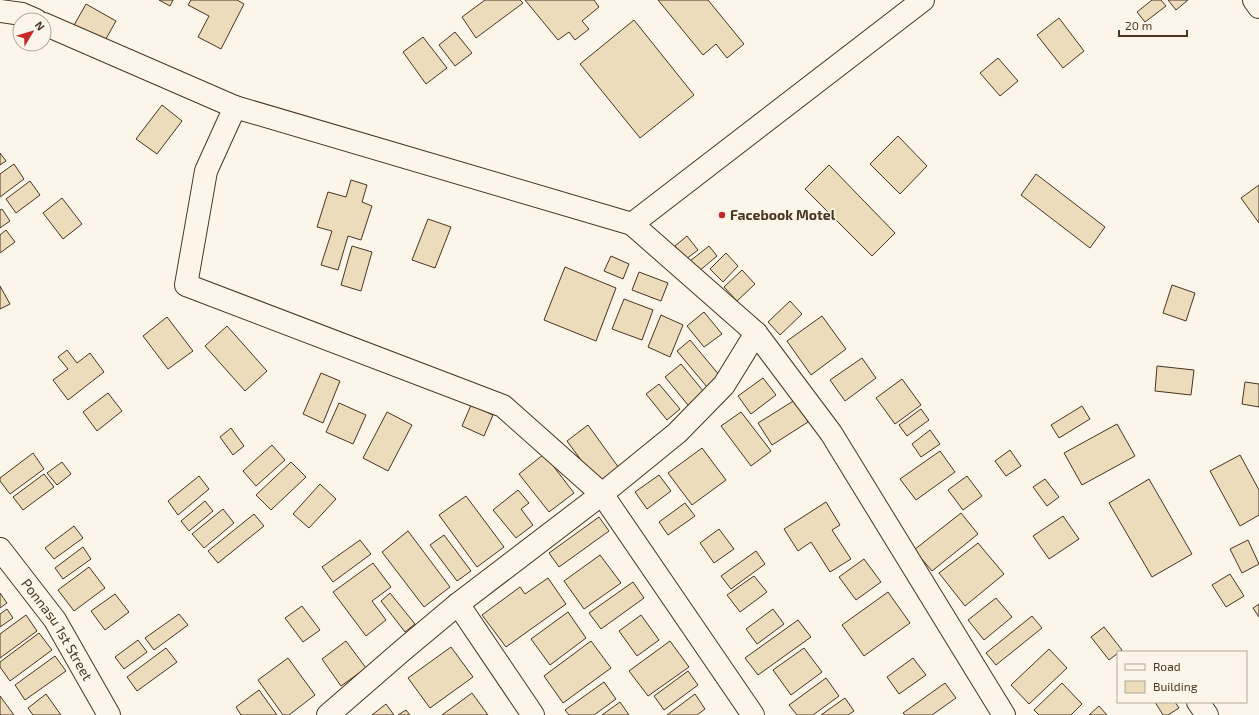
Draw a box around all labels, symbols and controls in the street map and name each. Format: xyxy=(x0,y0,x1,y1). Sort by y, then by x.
north arrow xyxy=(12,12,52,52)
scale bar xyxy=(1119,12,1187,38)
text: N xyxy=(33,18,48,33)
text: 20 m xyxy=(1125,18,1152,32)
place label: Facebook Motel xyxy=(730,206,836,223)
marker: Facebook Motel xyxy=(717,210,727,220)
street label: Ponnasu 1st Street xyxy=(18,575,97,683)
legend xyxy=(1117,651,1247,703)
text: Road xyxy=(1153,659,1181,673)
text: Building xyxy=(1153,679,1198,693)

